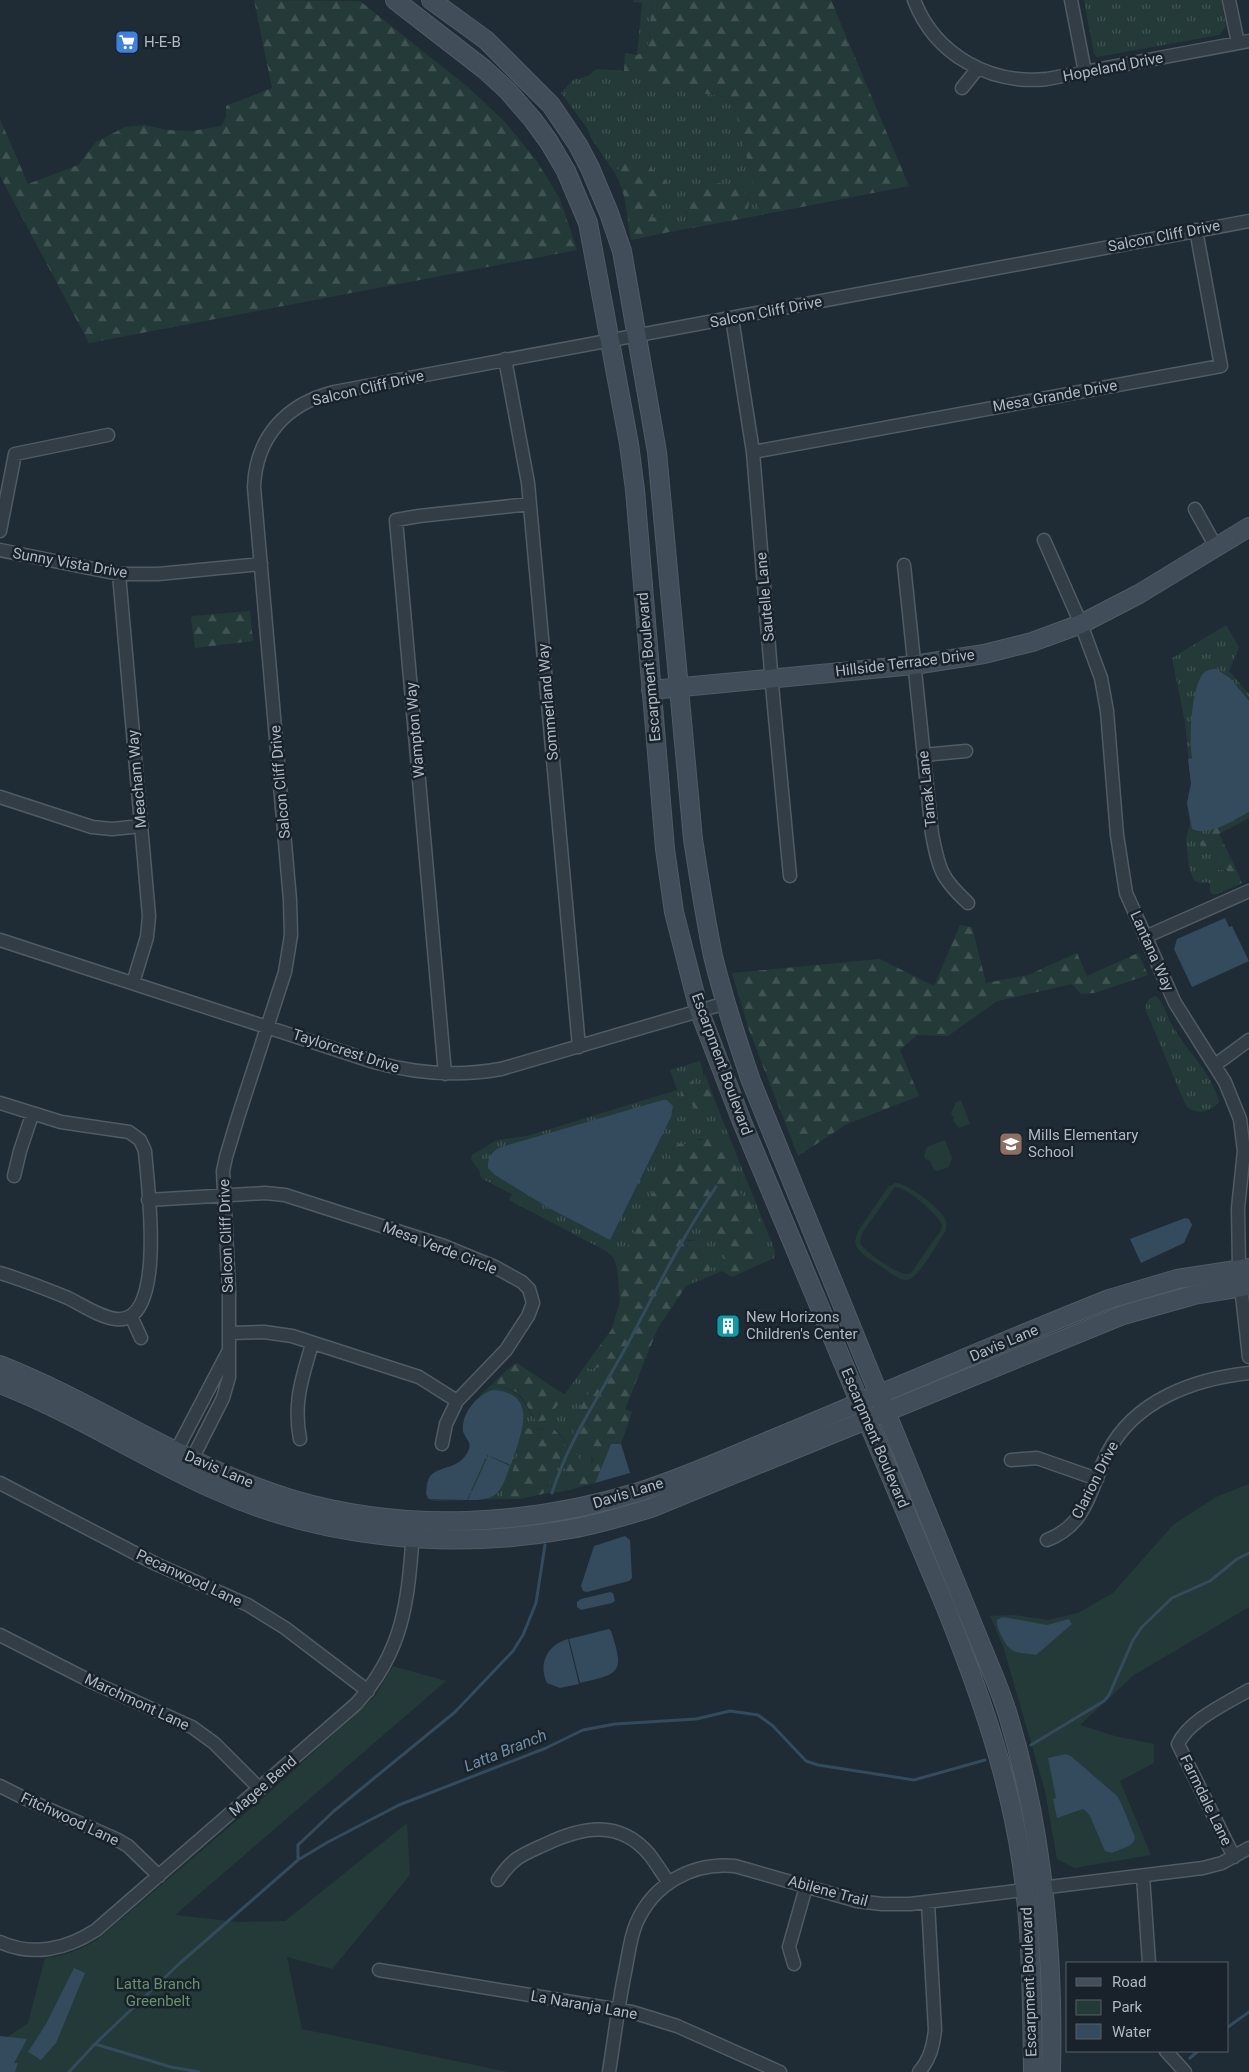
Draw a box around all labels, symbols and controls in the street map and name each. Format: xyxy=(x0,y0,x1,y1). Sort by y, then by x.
supermarket icon: H-E-B xyxy=(114,29,140,55)
place label: H-E-B xyxy=(144,33,181,51)
street label: Hopeland Drive xyxy=(1061,48,1165,86)
street label: Salcon Cliff Drive xyxy=(1106,216,1222,256)
street label: Salcon Cliff Drive xyxy=(708,292,824,332)
street label: Salcon Cliff Drive xyxy=(310,366,426,410)
street label: Mesa Grande Drive xyxy=(991,376,1119,416)
street label: Sunny Vista Drive xyxy=(11,544,129,582)
street label: Sautelle Lane xyxy=(752,552,778,642)
street label: Escarpment Boulevard xyxy=(633,591,665,743)
street label: Sommerland Way xyxy=(534,643,562,761)
street label: Hillside Terrace Drive xyxy=(834,646,976,680)
street label: Wampton Way xyxy=(402,681,428,779)
street label: Salcon Cliff Drive xyxy=(266,724,294,840)
street label: Meacham Way xyxy=(124,729,150,829)
street label: Tanak Lane xyxy=(914,750,940,828)
street label: Lantana Way xyxy=(1126,908,1178,994)
street label: Escarpment Boulevard xyxy=(688,990,756,1138)
street label: Taylorcrest Drive xyxy=(290,1025,402,1077)
place label: Mills Elementary School xyxy=(1028,1126,1138,1161)
school or university icon: Mills Elementary School xyxy=(998,1131,1024,1157)
street label: Salcon Cliff Drive xyxy=(215,1179,237,1293)
street label: Mesa Verde Circle xyxy=(380,1218,500,1278)
place label: New Horizons Children's Center xyxy=(746,1308,858,1343)
building icon: New Horizons Children's Center xyxy=(715,1313,741,1339)
street label: Davis Lane xyxy=(967,1320,1041,1365)
street label: Escarpment Boulevard xyxy=(837,1365,913,1511)
street label: Clarion Drive xyxy=(1068,1438,1122,1522)
street label: Davis Lane xyxy=(182,1447,256,1492)
street label: Davis Lane xyxy=(591,1474,665,1512)
street label: Pecanwood Lane xyxy=(133,1546,245,1610)
street label: Marchmont Lane xyxy=(82,1670,192,1734)
water label: Latta Branch xyxy=(461,1725,549,1776)
street label: Magee Bend xyxy=(226,1752,300,1820)
street label: Farmdale Lane xyxy=(1176,1752,1236,1848)
street label: Fitchwood Lane xyxy=(18,1788,122,1850)
street label: Abilene Trail xyxy=(786,1872,870,1910)
street label: Escarpment Boulevard xyxy=(1017,1907,1041,2057)
legend xyxy=(1066,1962,1229,2052)
text: Road xyxy=(1112,1973,1146,1991)
park label: Latta Branch Greenbelt xyxy=(116,1975,200,2010)
street label: La Naranja Lane xyxy=(529,1987,639,2023)
text: Park xyxy=(1112,1998,1143,2016)
text: Water xyxy=(1112,2023,1151,2041)

